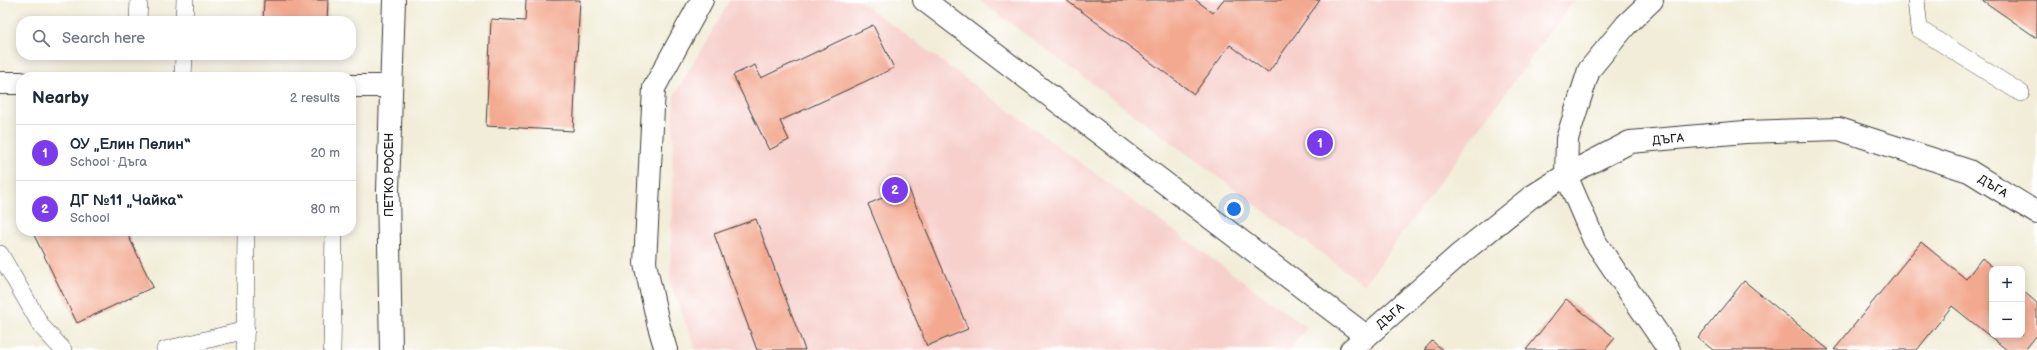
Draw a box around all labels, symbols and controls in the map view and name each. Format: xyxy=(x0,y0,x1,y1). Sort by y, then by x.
search box xyxy=(16,16,356,60)
icon: search xyxy=(30,27,52,49)
text: Search here xyxy=(62,29,145,48)
text: Nearby xyxy=(32,88,89,108)
text: 2 results xyxy=(290,90,340,106)
pin: 1 xyxy=(1307,128,1333,158)
street label: ДЪГА xyxy=(1651,131,1685,148)
street label: ПЕТКО РОСЕН xyxy=(382,133,397,217)
text: ОУ „Елин Пелин“ xyxy=(70,135,191,154)
text: 1 xyxy=(42,145,48,161)
text: 20 m xyxy=(310,145,340,161)
text: School · Дъга xyxy=(70,154,147,170)
street label: ДЪГА xyxy=(1975,172,2011,202)
pin: 2 xyxy=(882,175,908,205)
text: ДГ №11 „Чайка“ xyxy=(70,191,184,210)
your location xyxy=(1224,199,1244,219)
text: 2 xyxy=(41,201,49,217)
text: 80 m xyxy=(311,201,340,217)
text: School xyxy=(70,210,110,226)
map controls xyxy=(1989,266,2025,338)
button: + xyxy=(1989,266,2025,302)
street label: ДЪГА xyxy=(1373,300,1408,333)
button: − xyxy=(1989,302,2025,338)

